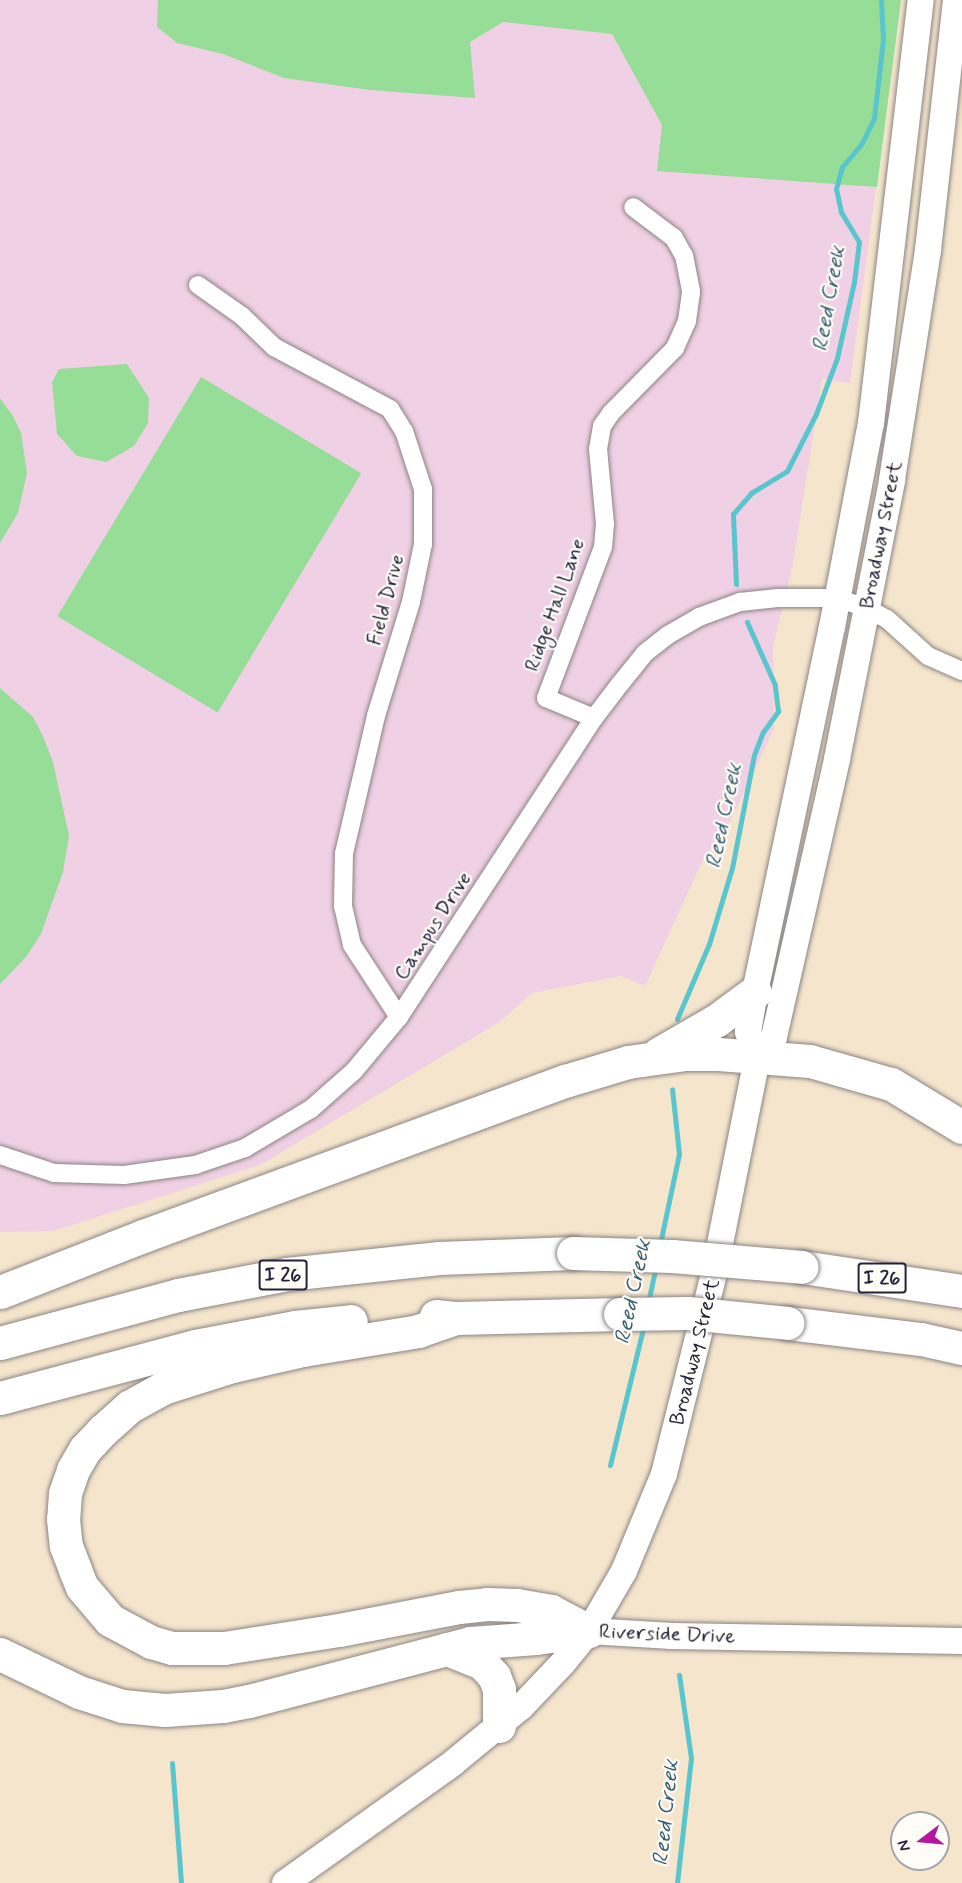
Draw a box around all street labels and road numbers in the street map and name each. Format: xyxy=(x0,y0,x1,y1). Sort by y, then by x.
street label: Broadway Street xyxy=(854,459,908,611)
street label: Ridge Hall Lane xyxy=(520,536,590,674)
street label: Field Drive xyxy=(362,552,410,648)
street label: Campus Drive xyxy=(389,868,477,984)
road number: I 26 xyxy=(258,1258,308,1292)
road number: I 26 xyxy=(856,1261,908,1295)
street label: Broadway Street xyxy=(665,1276,725,1428)
street label: Riverside Drive xyxy=(600,1619,734,1649)

